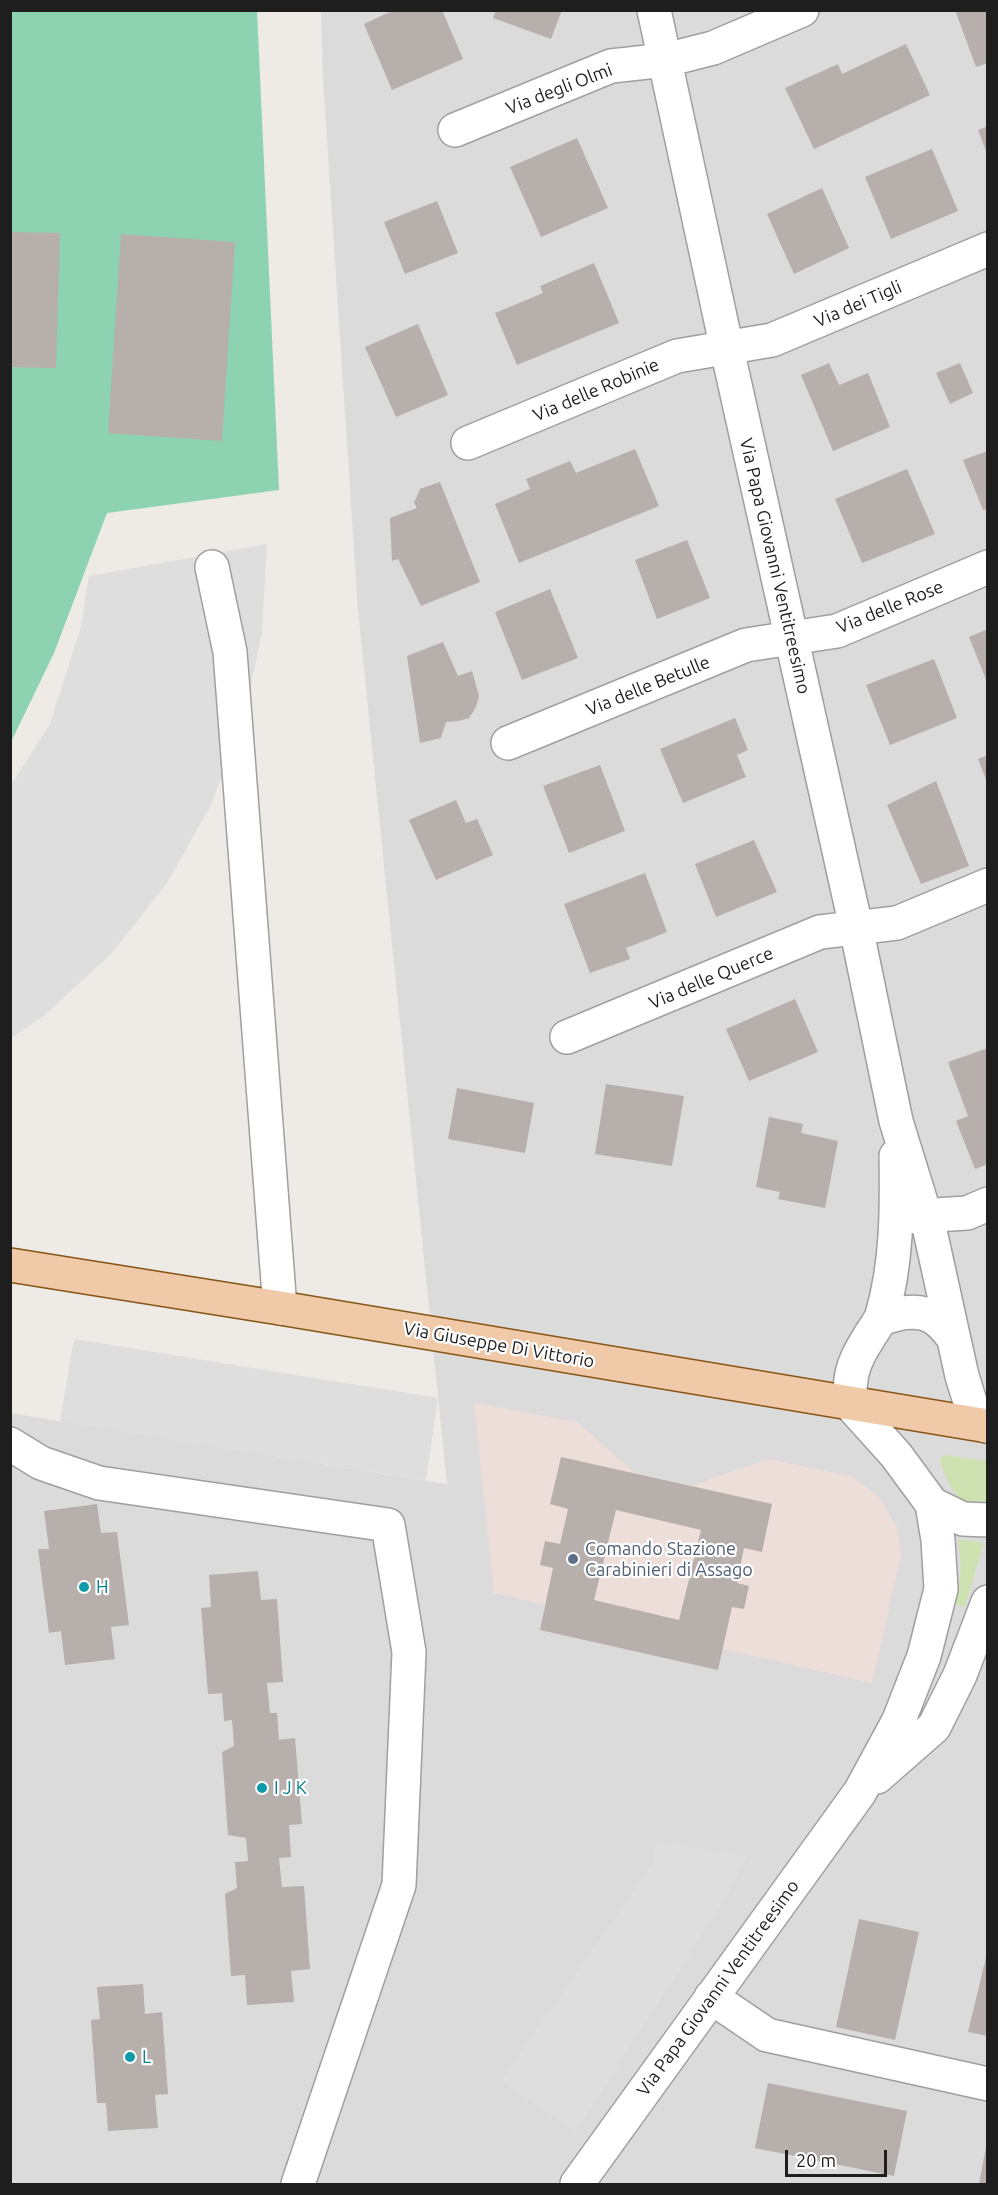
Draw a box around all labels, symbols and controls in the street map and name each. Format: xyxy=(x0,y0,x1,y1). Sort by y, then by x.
street label: Via degli Olmi xyxy=(503,59,615,119)
street label: Via dei Tigli xyxy=(811,276,905,332)
street label: Via delle Robinie xyxy=(530,354,662,426)
street label: Via Papa Giovanni Ventitreesimo xyxy=(735,436,815,696)
street label: Via delle Rose xyxy=(833,576,947,638)
street label: Via delle Betulle xyxy=(583,651,713,721)
street label: Via delle Querce xyxy=(646,942,776,1014)
street label: Via Giuseppe Di Vittorio xyxy=(402,1318,596,1372)
place label: Comando Stazione Carabinieri di Assago xyxy=(585,1538,753,1580)
marker: Comando Stazione Carabinieri di Assago xyxy=(566,1552,580,1566)
place label: H xyxy=(96,1576,109,1598)
marker: H xyxy=(77,1580,91,1594)
place label: I J K xyxy=(274,1777,307,1799)
marker: I J K xyxy=(255,1781,269,1795)
street label: Via Papa Giovanni Ventitreesimo xyxy=(632,1876,804,2100)
place label: L xyxy=(142,2046,151,2068)
marker: L xyxy=(123,2050,137,2064)
scale bar xyxy=(788,2138,890,2176)
text: 20 m xyxy=(796,2150,836,2170)

